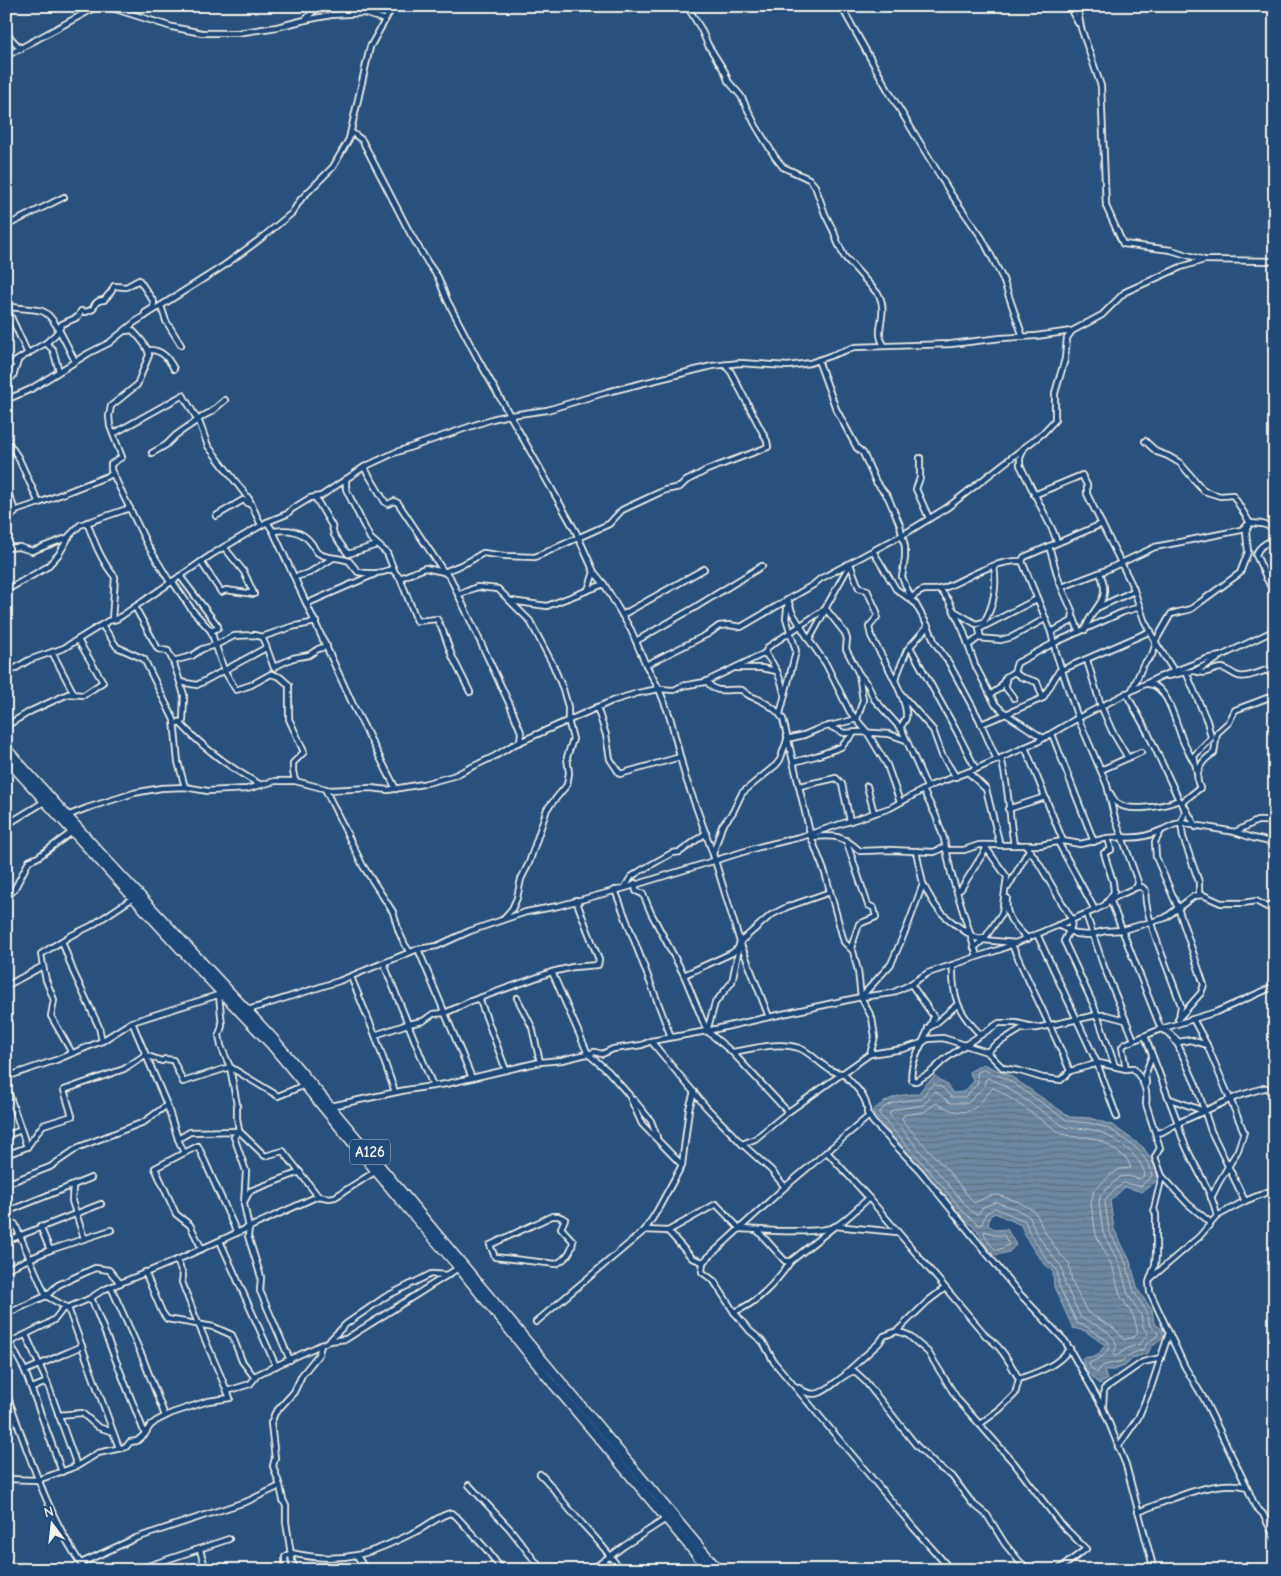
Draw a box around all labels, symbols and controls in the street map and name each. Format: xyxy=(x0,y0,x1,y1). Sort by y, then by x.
road number: A126 xyxy=(350,1140,390,1164)
north arrow xyxy=(28,1498,78,1548)
text: N xyxy=(42,1503,55,1521)

